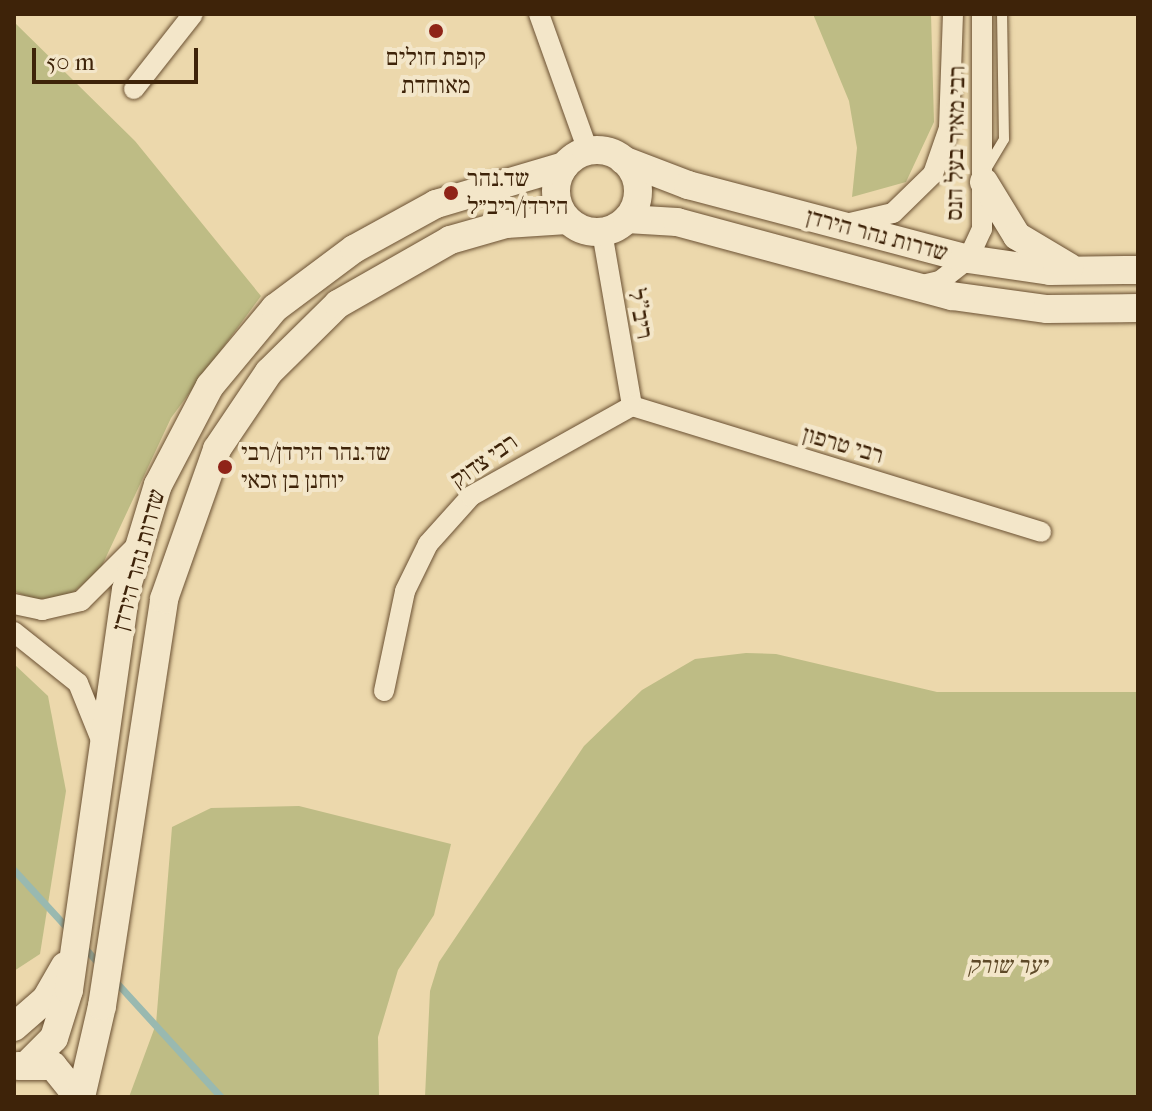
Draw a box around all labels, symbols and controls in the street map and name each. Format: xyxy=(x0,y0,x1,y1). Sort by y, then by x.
marker: קופת חולים מאוחדת xyxy=(427,22,445,40)
scale bar xyxy=(36,32,202,82)
place label: קופת חולים מאוחדת xyxy=(386,44,486,100)
text: 50 m xyxy=(46,48,95,76)
street label: רבי מאיר בעל הנס xyxy=(940,65,972,221)
place label: שד.נהר הירדן/ריב״ל xyxy=(467,165,568,221)
marker: שד.נהר הירדן/ריב״ל xyxy=(442,184,460,202)
street label: שדרות נהר הירדן xyxy=(803,202,951,268)
street label: ריב"ל xyxy=(621,286,659,342)
street label: רבי טרפון xyxy=(799,420,887,470)
street label: רבי צדוק xyxy=(445,428,523,494)
place label: שד.נהר הירדן/רבי יוחנן בן זכאי xyxy=(241,439,390,495)
marker: שד.נהר הירדן/רבי יוחנן בן זכאי xyxy=(216,458,234,476)
street label: שדרות נהר הירדן xyxy=(106,486,172,634)
park label: יער שורק xyxy=(967,952,1047,980)

